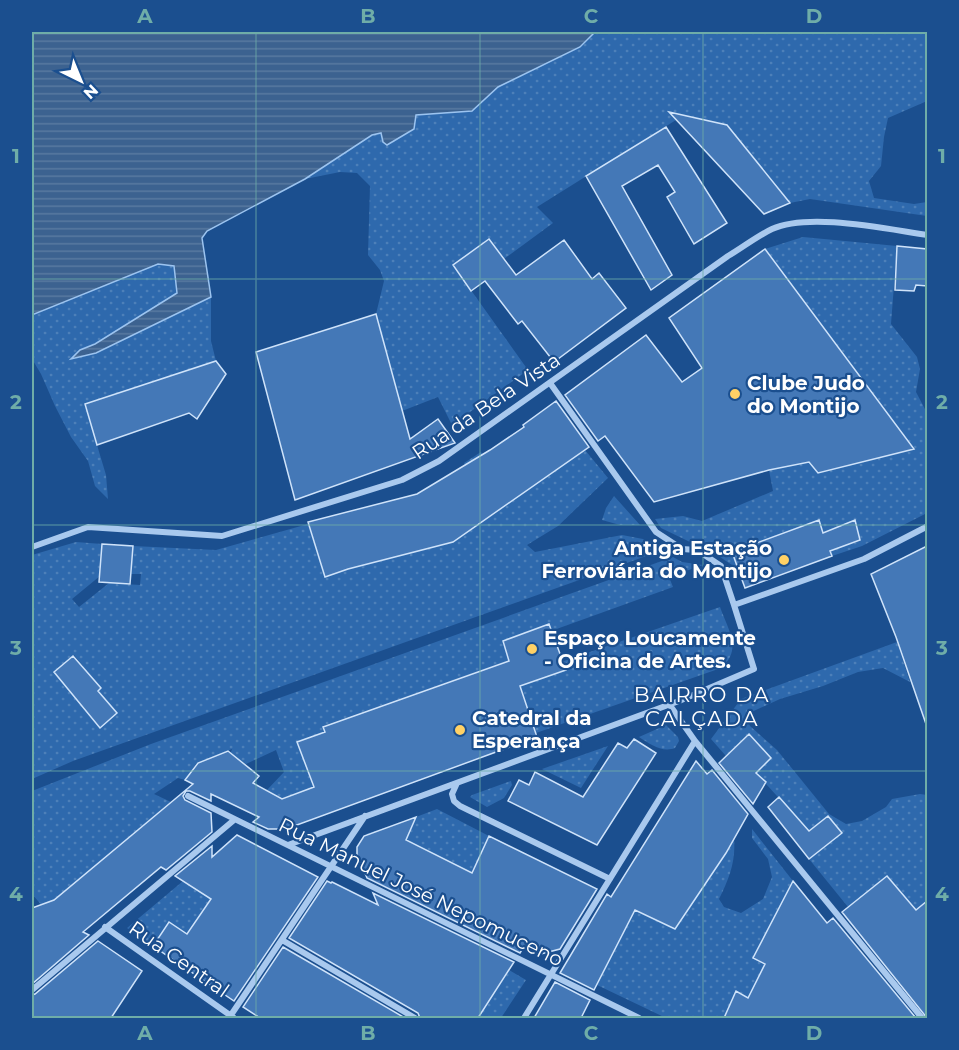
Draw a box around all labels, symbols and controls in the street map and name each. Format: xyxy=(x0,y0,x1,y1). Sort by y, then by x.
text: A xyxy=(136,4,153,28)
text: B xyxy=(360,4,376,28)
text: C xyxy=(584,4,599,28)
text: D xyxy=(806,4,822,28)
north arrow xyxy=(51,51,111,111)
text: N xyxy=(80,80,102,103)
text: 1 xyxy=(12,144,20,168)
text: 1 xyxy=(938,144,946,168)
street label: Rua da Bela Vista xyxy=(407,348,565,464)
place label: Clube Judo do Montijo xyxy=(747,371,865,418)
marker: Clube Judo do Montijo xyxy=(728,387,742,401)
text: 2 xyxy=(10,390,22,414)
text: 2 xyxy=(936,390,948,414)
place label: Antiga Estação Ferroviária do Montijo xyxy=(542,536,772,583)
marker: Antiga Estação Ferroviária do Montijo xyxy=(777,553,791,567)
place label: Espaço Loucamente - Oficina de Artes. xyxy=(544,626,756,673)
text: 3 xyxy=(9,636,22,660)
text: 3 xyxy=(935,636,948,660)
marker: Espaço Loucamente - Oficina de Artes. xyxy=(525,642,539,656)
district label: BAIRRO DA CALÇADA xyxy=(634,682,770,731)
place label: Catedral da Esperança xyxy=(472,706,592,753)
marker: Catedral da Esperança xyxy=(453,723,467,737)
street label: Rua Manuel José Nepomuceno xyxy=(275,813,567,971)
text: 4 xyxy=(9,882,23,906)
text: 4 xyxy=(935,882,949,906)
street label: Rua Central xyxy=(124,916,234,1002)
text: A xyxy=(136,1021,153,1045)
text: B xyxy=(360,1021,376,1045)
text: C xyxy=(584,1021,599,1045)
text: D xyxy=(806,1021,822,1045)

